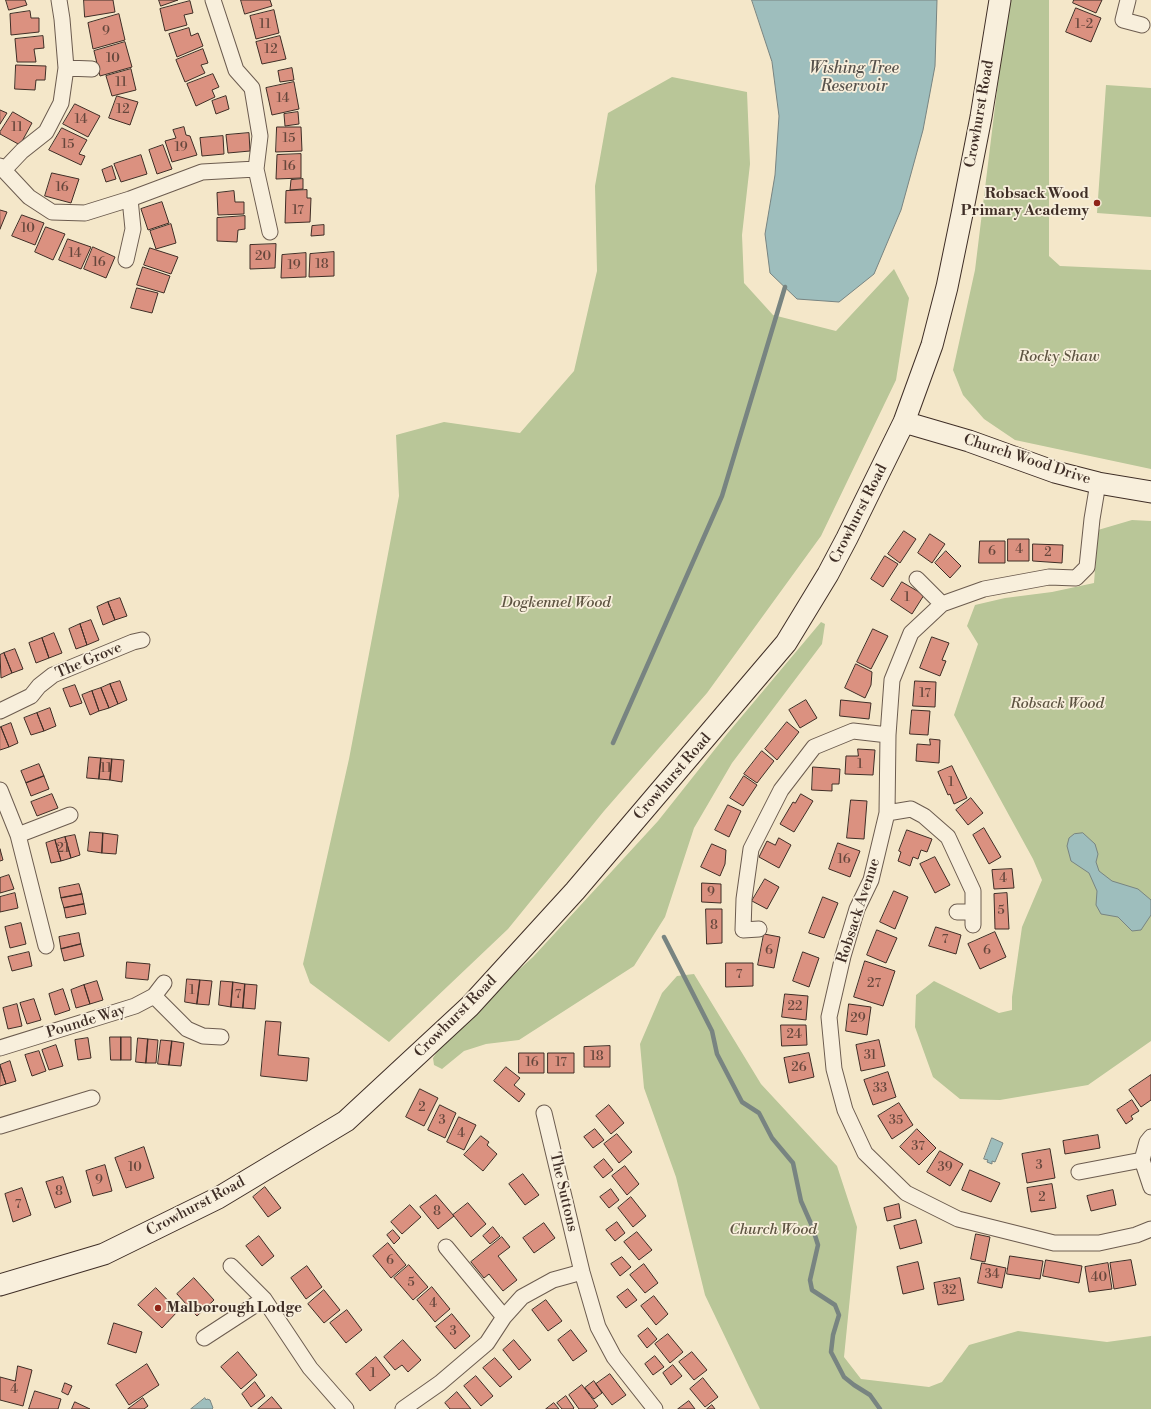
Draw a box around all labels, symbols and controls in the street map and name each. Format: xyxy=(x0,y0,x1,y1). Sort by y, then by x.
house number: 11 xyxy=(259,17,271,33)
house number: 1-2 xyxy=(1075,17,1093,33)
house number: 9 xyxy=(102,24,110,40)
house number: 12 xyxy=(264,42,278,58)
house number: 10 xyxy=(106,51,120,67)
water label: Wishing Tree Reservoir xyxy=(809,59,899,97)
street label: Crowhurst Road xyxy=(962,59,998,169)
house number: 11 xyxy=(115,75,127,91)
house number: 14 xyxy=(277,91,289,107)
house number: 12 xyxy=(116,102,130,118)
house number: 14 xyxy=(75,112,87,128)
house number: 11 xyxy=(11,120,23,136)
house number: 15 xyxy=(283,131,295,147)
house number: 15 xyxy=(62,137,74,153)
house number: 19 xyxy=(174,140,188,156)
house number: 16 xyxy=(282,159,296,175)
house number: 16 xyxy=(55,180,69,196)
place label: Robsack Wood Primary Academy xyxy=(961,185,1089,220)
marker: Robsack Wood Primary Academy xyxy=(1092,198,1102,208)
house number: 17 xyxy=(292,203,304,219)
house number: 10 xyxy=(21,221,35,237)
house number: 14 xyxy=(69,246,81,262)
house number: 20 xyxy=(255,249,271,265)
house number: 16 xyxy=(92,255,106,271)
house number: 18 xyxy=(315,257,329,273)
house number: 19 xyxy=(287,258,301,274)
park label: Rocky Shaw xyxy=(1019,348,1099,366)
street label: Church Wood Drive xyxy=(961,431,1093,489)
street label: Crowhurst Road xyxy=(826,461,892,567)
house number: 4 xyxy=(1015,542,1023,558)
house number: 6 xyxy=(988,544,996,560)
house number: 2 xyxy=(1044,545,1052,561)
house number: 1 xyxy=(904,590,910,606)
park label: Dogkennel Wood xyxy=(501,594,611,612)
street label: The Grove xyxy=(53,639,125,683)
house number: 17 xyxy=(919,686,931,702)
park label: Robsack Wood xyxy=(1010,695,1104,713)
street label: Crowhurst Road xyxy=(630,730,716,824)
house number: 1 xyxy=(857,757,863,773)
house number: 11 xyxy=(100,761,112,777)
house number: 1 xyxy=(948,775,954,791)
house number: 21 xyxy=(56,841,70,857)
house number: 16 xyxy=(837,852,851,868)
street label: Robsack Avenue xyxy=(834,856,884,966)
house number: 4 xyxy=(999,871,1007,887)
house number: 9 xyxy=(707,885,715,901)
house number: 5 xyxy=(997,903,1005,919)
house number: 8 xyxy=(710,918,718,934)
house number: 7 xyxy=(942,932,948,948)
house number: 6 xyxy=(765,943,773,959)
house number: 6 xyxy=(983,943,991,959)
house number: 7 xyxy=(736,967,742,983)
street label: Crowhurst Road xyxy=(411,972,501,1062)
house number: 27 xyxy=(867,976,881,992)
house number: 1 xyxy=(189,983,195,999)
house number: 7 xyxy=(235,987,241,1003)
house number: 22 xyxy=(788,999,802,1015)
street label: Pounde Way xyxy=(44,1001,128,1043)
house number: 29 xyxy=(850,1011,866,1027)
house number: 24 xyxy=(786,1027,802,1043)
house number: 31 xyxy=(864,1048,876,1064)
house number: 18 xyxy=(590,1049,604,1065)
house number: 16 xyxy=(525,1055,539,1071)
house number: 17 xyxy=(555,1055,567,1071)
house number: 26 xyxy=(791,1060,807,1076)
house number: 33 xyxy=(873,1081,887,1097)
house number: 2 xyxy=(418,1100,426,1116)
house number: 3 xyxy=(438,1113,446,1129)
house number: 35 xyxy=(889,1113,903,1129)
house number: 4 xyxy=(457,1126,465,1142)
house number: 37 xyxy=(911,1139,925,1155)
street label: The Suttons xyxy=(545,1150,581,1234)
house number: 3 xyxy=(1035,1158,1043,1174)
house number: 10 xyxy=(128,1160,142,1176)
house number: 39 xyxy=(937,1160,953,1176)
house number: 9 xyxy=(95,1173,103,1189)
street label: Crowhurst Road xyxy=(144,1173,248,1241)
house number: 8 xyxy=(55,1184,63,1200)
house number: 2 xyxy=(1038,1190,1046,1206)
house number: 7 xyxy=(15,1197,21,1213)
house number: 8 xyxy=(433,1204,441,1220)
park label: Church Wood xyxy=(729,1221,817,1239)
house number: 6 xyxy=(386,1253,394,1269)
house number: 34 xyxy=(984,1267,1000,1283)
house number: 40 xyxy=(1091,1270,1107,1286)
house number: 5 xyxy=(407,1275,415,1291)
house number: 32 xyxy=(942,1283,956,1299)
house number: 4 xyxy=(429,1296,437,1312)
place label: Malborough Lodge xyxy=(166,1299,302,1317)
marker: Malborough Lodge xyxy=(153,1303,163,1313)
house number: 3 xyxy=(449,1324,457,1340)
house number: 1 xyxy=(370,1366,376,1382)
house number: 4 xyxy=(10,1382,18,1398)

